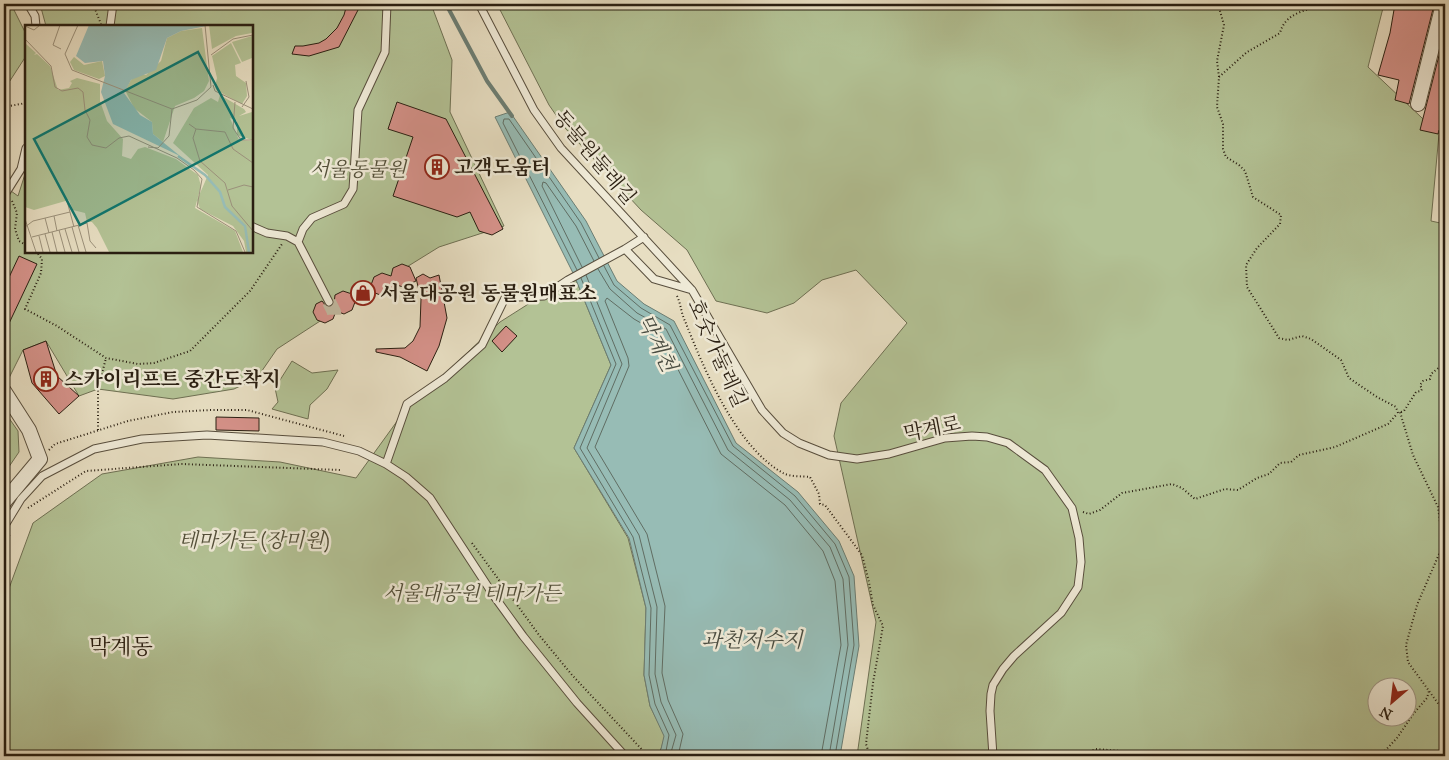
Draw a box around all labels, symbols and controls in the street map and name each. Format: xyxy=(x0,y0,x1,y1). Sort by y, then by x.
inset map xyxy=(25,25,252,252)
street label: 동물원둘레길 xyxy=(549,105,641,209)
building icon: 고객도움터 xyxy=(424,154,450,180)
place label: 고객도움터 xyxy=(454,155,551,179)
park label: 서울동물원 xyxy=(310,157,408,181)
shop icon: 서울대공원 동물원매표소 xyxy=(350,280,376,306)
place label: 서울대공원 동물원매표소 xyxy=(380,281,597,305)
street label: 호숫가둘레길 xyxy=(683,295,753,411)
water label: 막계천 xyxy=(632,310,683,378)
building icon: 스카이리프트 중간도착지 xyxy=(33,366,59,392)
place label: 스카이리프트 중간도착지 xyxy=(64,367,281,391)
street label: 막계로 xyxy=(901,411,963,445)
park label: 테마가든 (장미원) xyxy=(179,528,330,553)
park label: 서울대공원 테마가든 xyxy=(383,581,563,605)
water label: 과천저수지 xyxy=(701,627,804,653)
district label: 막계동 xyxy=(89,633,153,660)
north arrow xyxy=(1366,678,1416,728)
text: N xyxy=(1377,703,1395,723)

